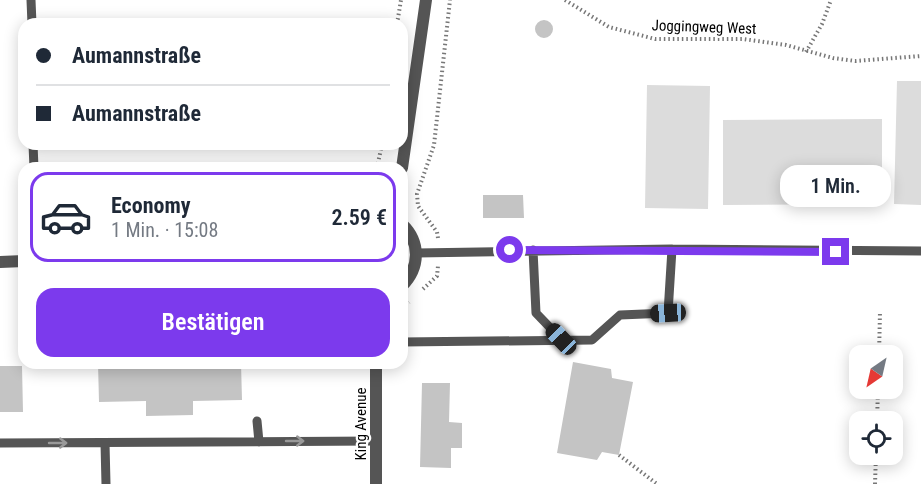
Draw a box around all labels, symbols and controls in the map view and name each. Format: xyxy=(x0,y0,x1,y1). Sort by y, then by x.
street label: Joggingweg West xyxy=(651,16,757,38)
text: Aumannstraße xyxy=(72,43,201,68)
text: Aumannstraße xyxy=(72,101,201,126)
callout: 1 Min. xyxy=(780,165,892,207)
text: 1 Min. xyxy=(810,174,861,198)
icon: car xyxy=(39,190,93,244)
text: Economy xyxy=(111,193,191,218)
text: 2.59 € xyxy=(331,205,387,230)
text: 1 Min. · 15:08 xyxy=(111,218,218,242)
route start xyxy=(496,236,523,263)
route end xyxy=(822,238,849,265)
button: Bestätigen xyxy=(36,288,390,357)
car xyxy=(650,303,686,323)
car xyxy=(542,320,580,358)
north arrow xyxy=(849,345,903,399)
map controls xyxy=(849,345,903,465)
street label: King Avenue xyxy=(352,388,370,460)
button: locate xyxy=(849,411,903,465)
one-way arrow xyxy=(285,435,305,447)
one-way arrow xyxy=(48,437,68,449)

